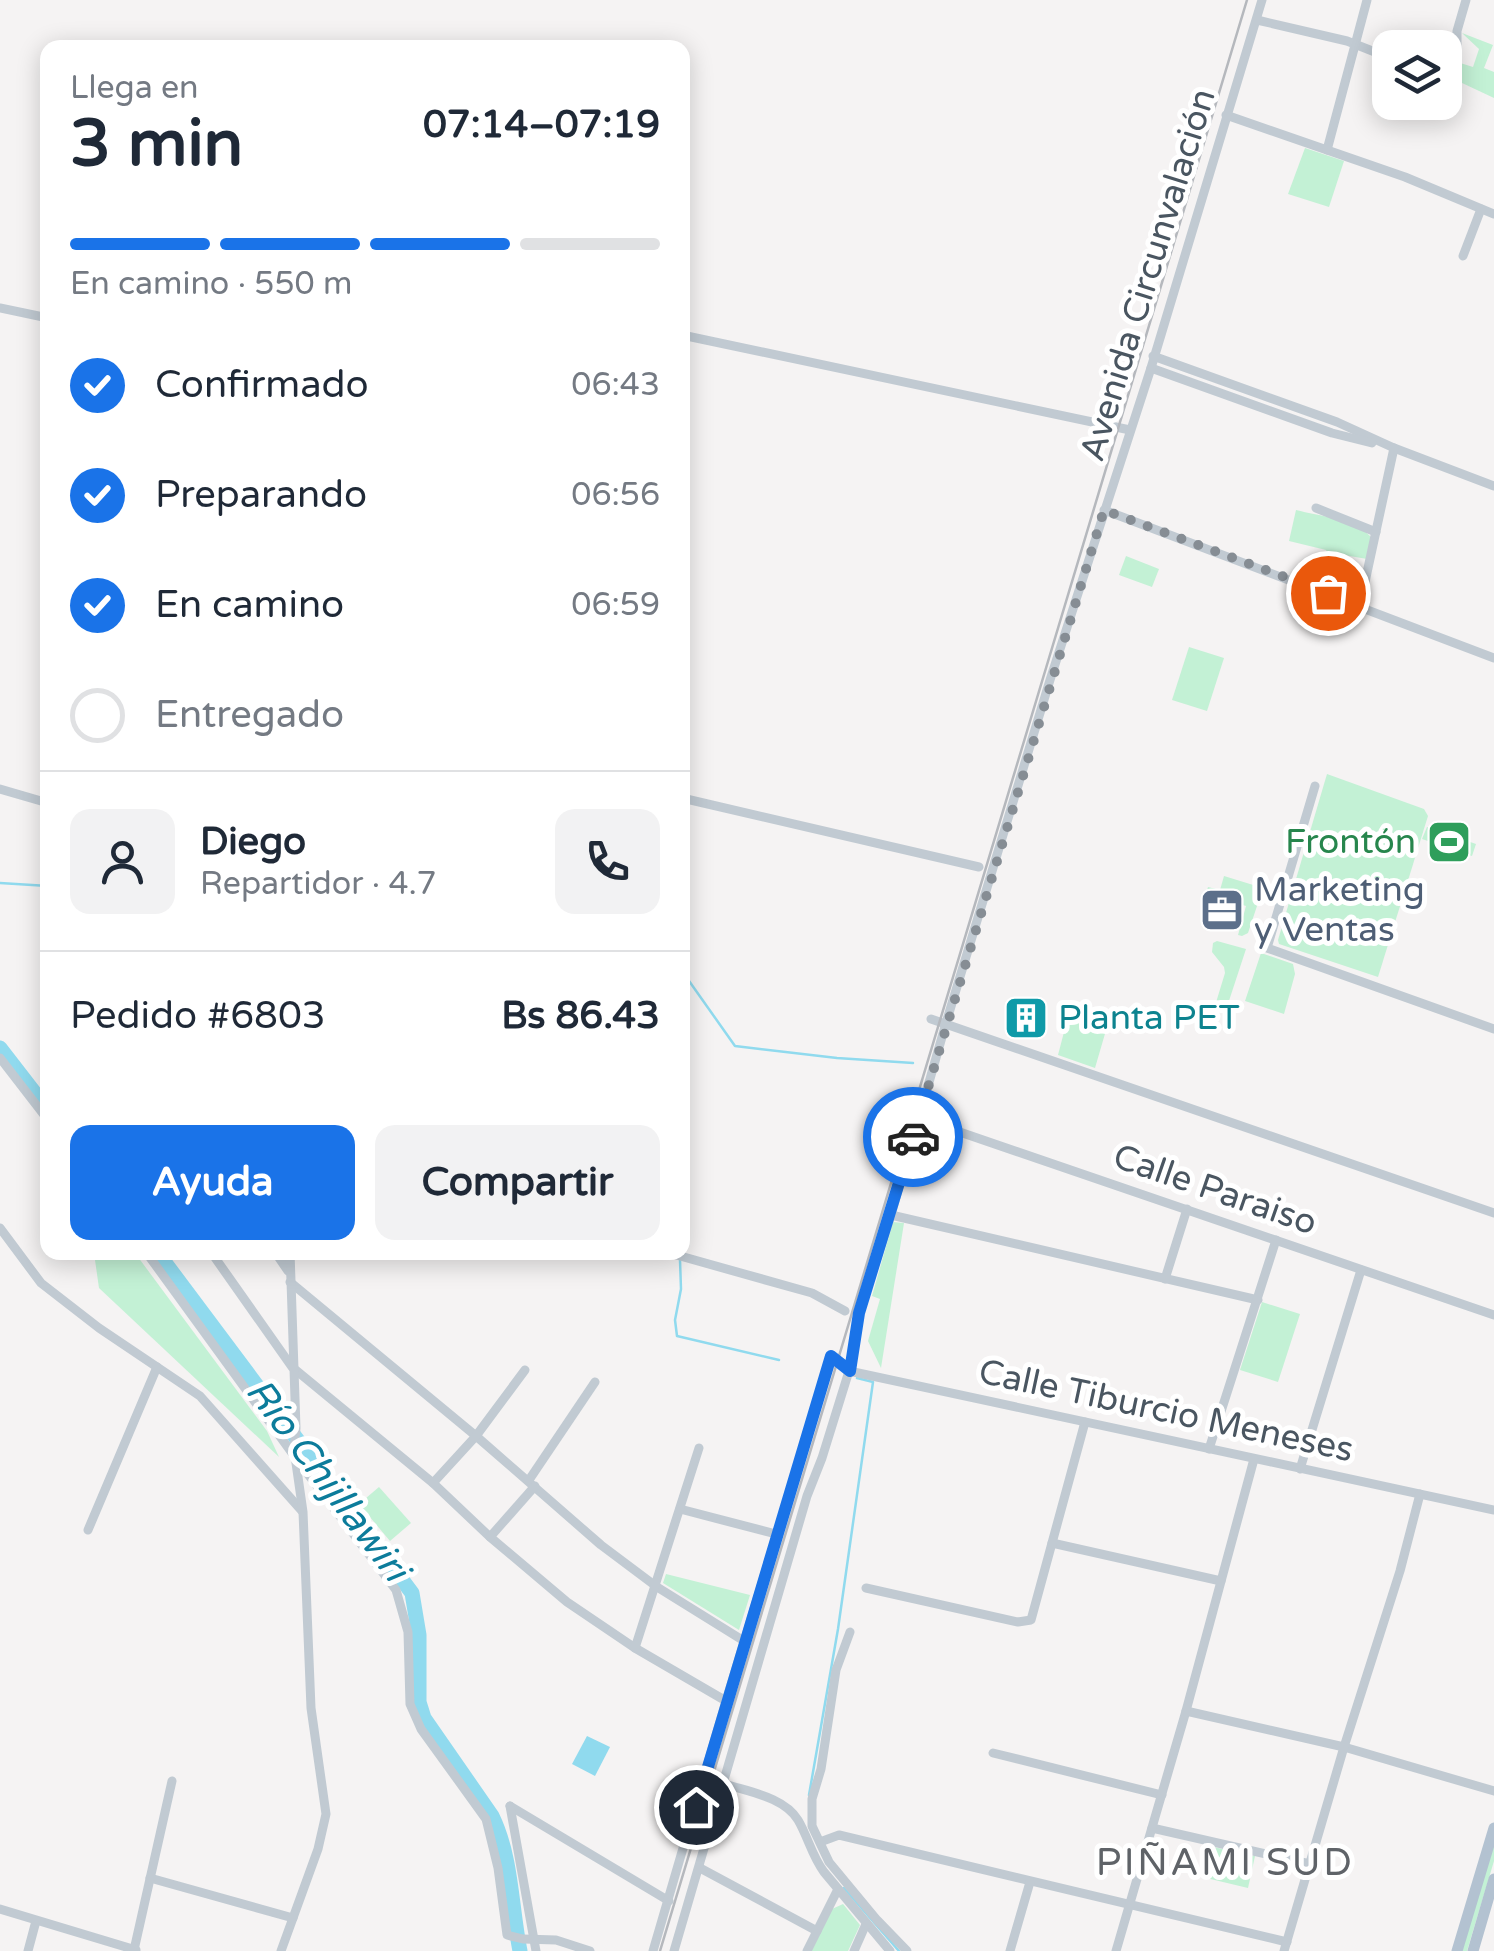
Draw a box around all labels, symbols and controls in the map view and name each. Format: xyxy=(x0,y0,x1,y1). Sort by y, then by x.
map controls xyxy=(1372,30,1462,120)
button: layers xyxy=(1372,30,1462,120)
text: Llega en xyxy=(70,69,199,107)
street label: Avenida Circunvalación xyxy=(1071,84,1225,466)
text: 07:14–07:19 xyxy=(423,102,660,148)
text: 3 min xyxy=(70,105,243,184)
text: En camino · 550 m xyxy=(70,265,352,303)
icon: check xyxy=(70,358,125,413)
text: Confirmado xyxy=(155,362,369,408)
text: 06:43 xyxy=(571,366,660,404)
icon: check xyxy=(70,468,125,523)
text: Preparando xyxy=(155,472,367,518)
text: 06:56 xyxy=(571,476,660,514)
pin xyxy=(1286,551,1371,636)
icon: bag xyxy=(1301,566,1356,621)
icon: check xyxy=(70,578,125,633)
text: En camino xyxy=(155,582,344,628)
text: 06:59 xyxy=(571,586,660,624)
text: Entregado xyxy=(155,692,344,738)
button: person xyxy=(70,809,175,914)
button: phone xyxy=(555,809,660,914)
text: Diego xyxy=(200,819,306,865)
sports icon: Frontón xyxy=(1426,819,1472,865)
place label: Frontón xyxy=(1285,821,1416,863)
text: Repartidor · 4.7 xyxy=(200,865,437,903)
place label: Marketing y Ventas xyxy=(1254,869,1425,951)
office icon: Marketing y Ventas xyxy=(1199,887,1245,933)
text: Pedido #6803 xyxy=(70,993,326,1039)
text: Bs 86.43 xyxy=(501,993,660,1039)
building icon: Planta PET xyxy=(1003,995,1049,1041)
place label: Planta PET xyxy=(1058,997,1240,1039)
courier xyxy=(863,1087,963,1187)
icon: car xyxy=(886,1110,941,1165)
button: Ayuda xyxy=(70,1125,355,1240)
button: Compartir xyxy=(375,1125,660,1240)
street label: Calle Paraiso xyxy=(1108,1136,1322,1244)
street label: Calle Tiburcio Meneses xyxy=(975,1351,1357,1471)
water label: Río Chijllawiri xyxy=(236,1370,421,1594)
pin xyxy=(654,1765,739,1850)
icon: home xyxy=(669,1780,724,1835)
district label: PIÑAMI SUD xyxy=(1096,1840,1354,1886)

